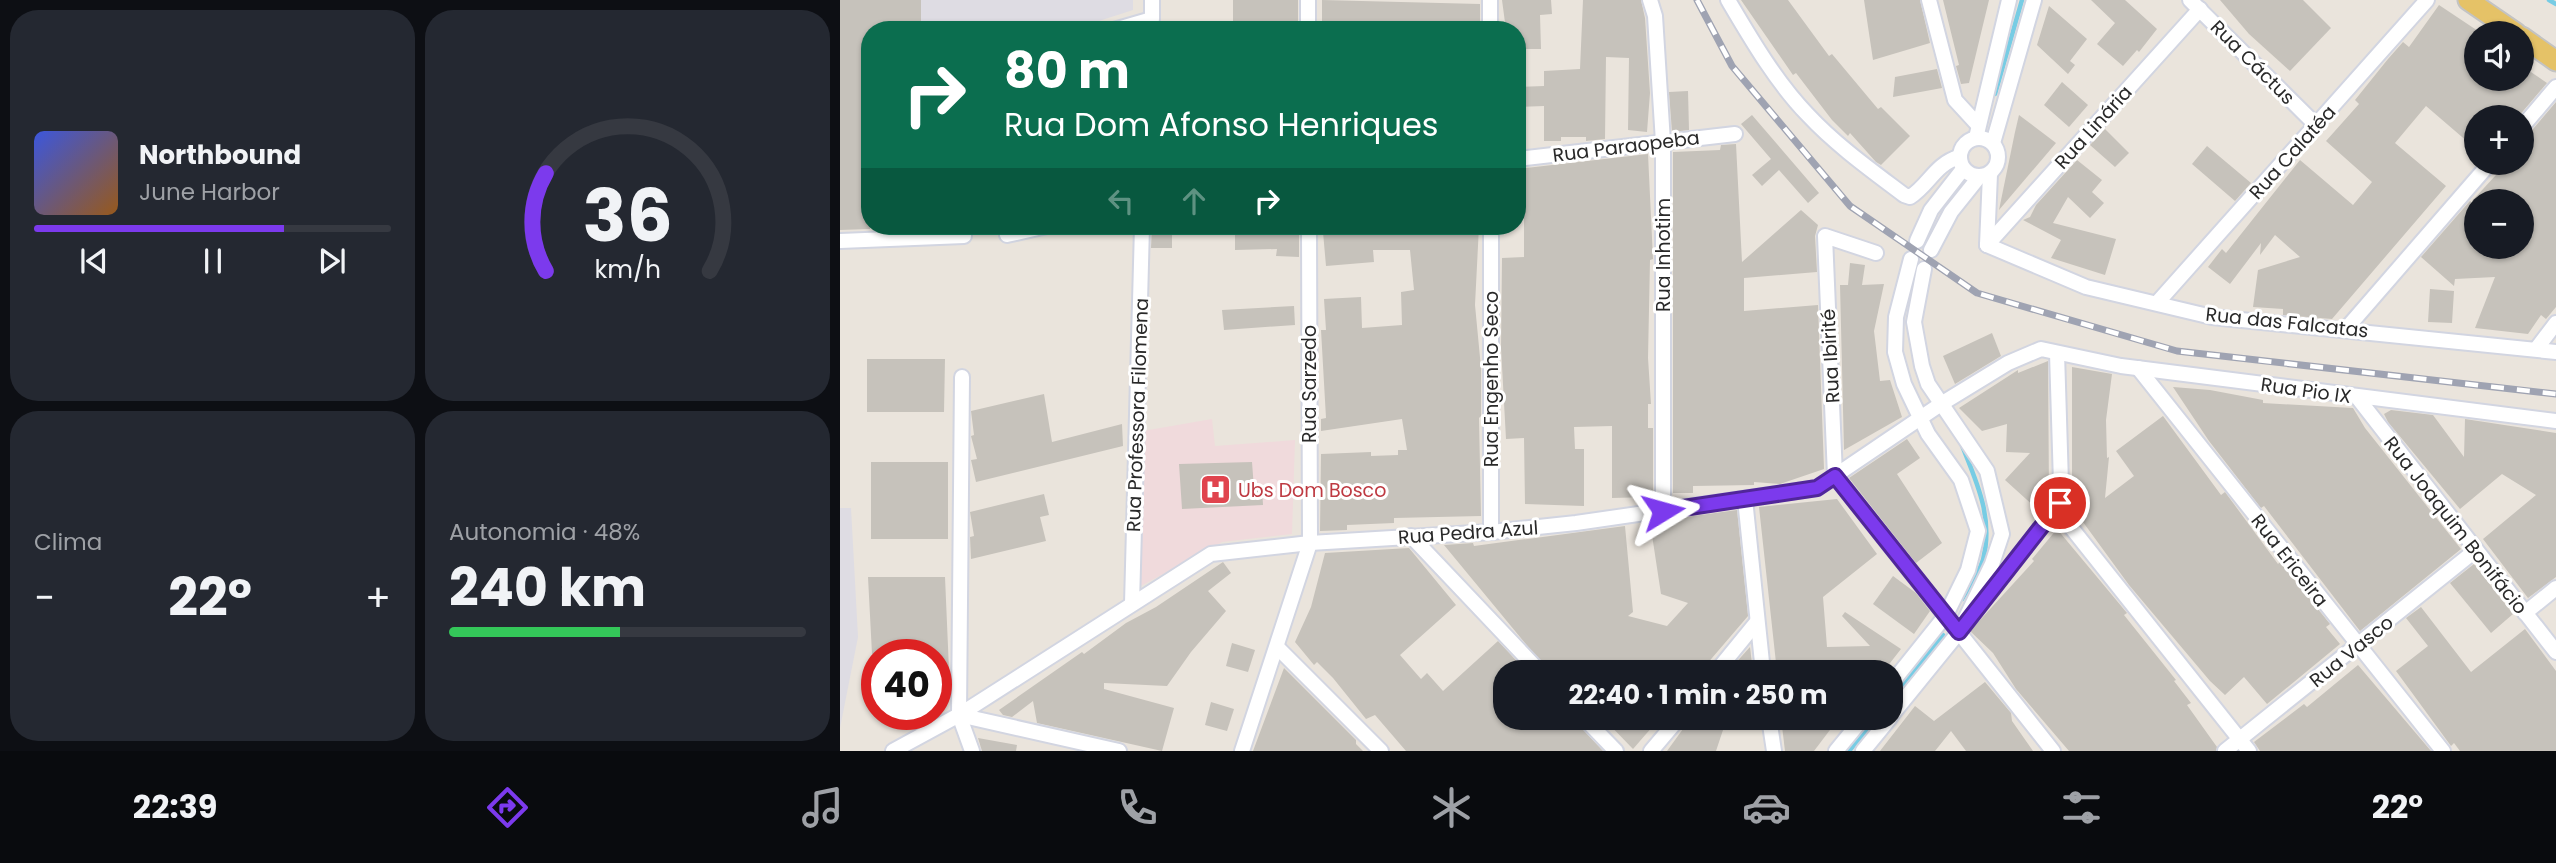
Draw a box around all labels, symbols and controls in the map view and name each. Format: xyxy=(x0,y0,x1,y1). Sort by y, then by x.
street label: Rua Cáctus xyxy=(2204,14,2301,111)
map controls xyxy=(2464,21,2534,259)
button: sound xyxy=(2464,21,2534,91)
text: 80 m xyxy=(1004,37,1130,105)
icon: right xyxy=(889,49,980,140)
street label: Rua Linária xyxy=(2049,80,2138,175)
street label: Rua Calatéa xyxy=(2243,99,2342,205)
text: Rua Dom Afonso Henriques xyxy=(1004,102,1438,147)
button: + xyxy=(2464,105,2534,175)
street label: Rua Paraopeba xyxy=(1551,124,1701,169)
text: Northbound xyxy=(139,137,301,173)
text: 36 xyxy=(582,166,673,267)
text: June Harbor xyxy=(139,176,280,208)
icon: left xyxy=(1102,182,1140,220)
icon: ahead xyxy=(1175,182,1213,220)
icon: right xyxy=(1248,182,1286,220)
button: − xyxy=(2464,189,2534,259)
street label: Rua Inhotim xyxy=(1650,198,1677,312)
icon: previous xyxy=(75,242,113,280)
icon: pause xyxy=(194,242,232,280)
icon: next xyxy=(313,242,351,280)
text: km/h xyxy=(594,252,661,287)
street label: Rua Engenho Seco xyxy=(1478,291,1505,467)
street label: Rua Professora Filomena xyxy=(1120,297,1155,533)
street label: Rua das Falcatas xyxy=(2204,301,2370,344)
street label: Rua Ibirité xyxy=(1815,308,1846,404)
street label: Rua Sarzedo xyxy=(1296,325,1323,443)
street label: Rua Pio IX xyxy=(2259,371,2353,410)
street label: Rua Joaquim Bonifácio xyxy=(2378,431,2534,620)
hospital icon: Ubs Dom Bosco xyxy=(1198,473,1232,507)
pin xyxy=(2030,473,2090,533)
position arrow xyxy=(1626,474,1700,548)
place label: Ubs Dom Bosco xyxy=(1238,477,1386,504)
icon: arrive xyxy=(2041,484,2079,522)
street label: Rua Ericeira xyxy=(2245,508,2334,612)
street label: Rua Pedra Azul xyxy=(1397,514,1539,551)
text: Autonomia · 48% xyxy=(449,516,640,548)
text: Clima xyxy=(34,526,102,558)
text: 240 km xyxy=(449,551,646,624)
text: 22° xyxy=(168,561,252,634)
text: − xyxy=(34,571,55,624)
text: + xyxy=(365,571,391,624)
street label: Rua Vasco xyxy=(2304,609,2399,694)
speed limit sign: 40 xyxy=(861,639,952,730)
text: 22:40 · 1 min · 250 m xyxy=(1569,677,1828,713)
icon: directions xyxy=(483,783,532,832)
icon: music xyxy=(798,783,847,832)
icon: phone xyxy=(1113,783,1162,832)
icon: climate xyxy=(1427,783,1476,832)
icon: car xyxy=(1742,783,1791,832)
icon: filters xyxy=(2057,783,2106,832)
text: 22:39 xyxy=(133,784,218,829)
text: 22° xyxy=(2372,784,2423,829)

